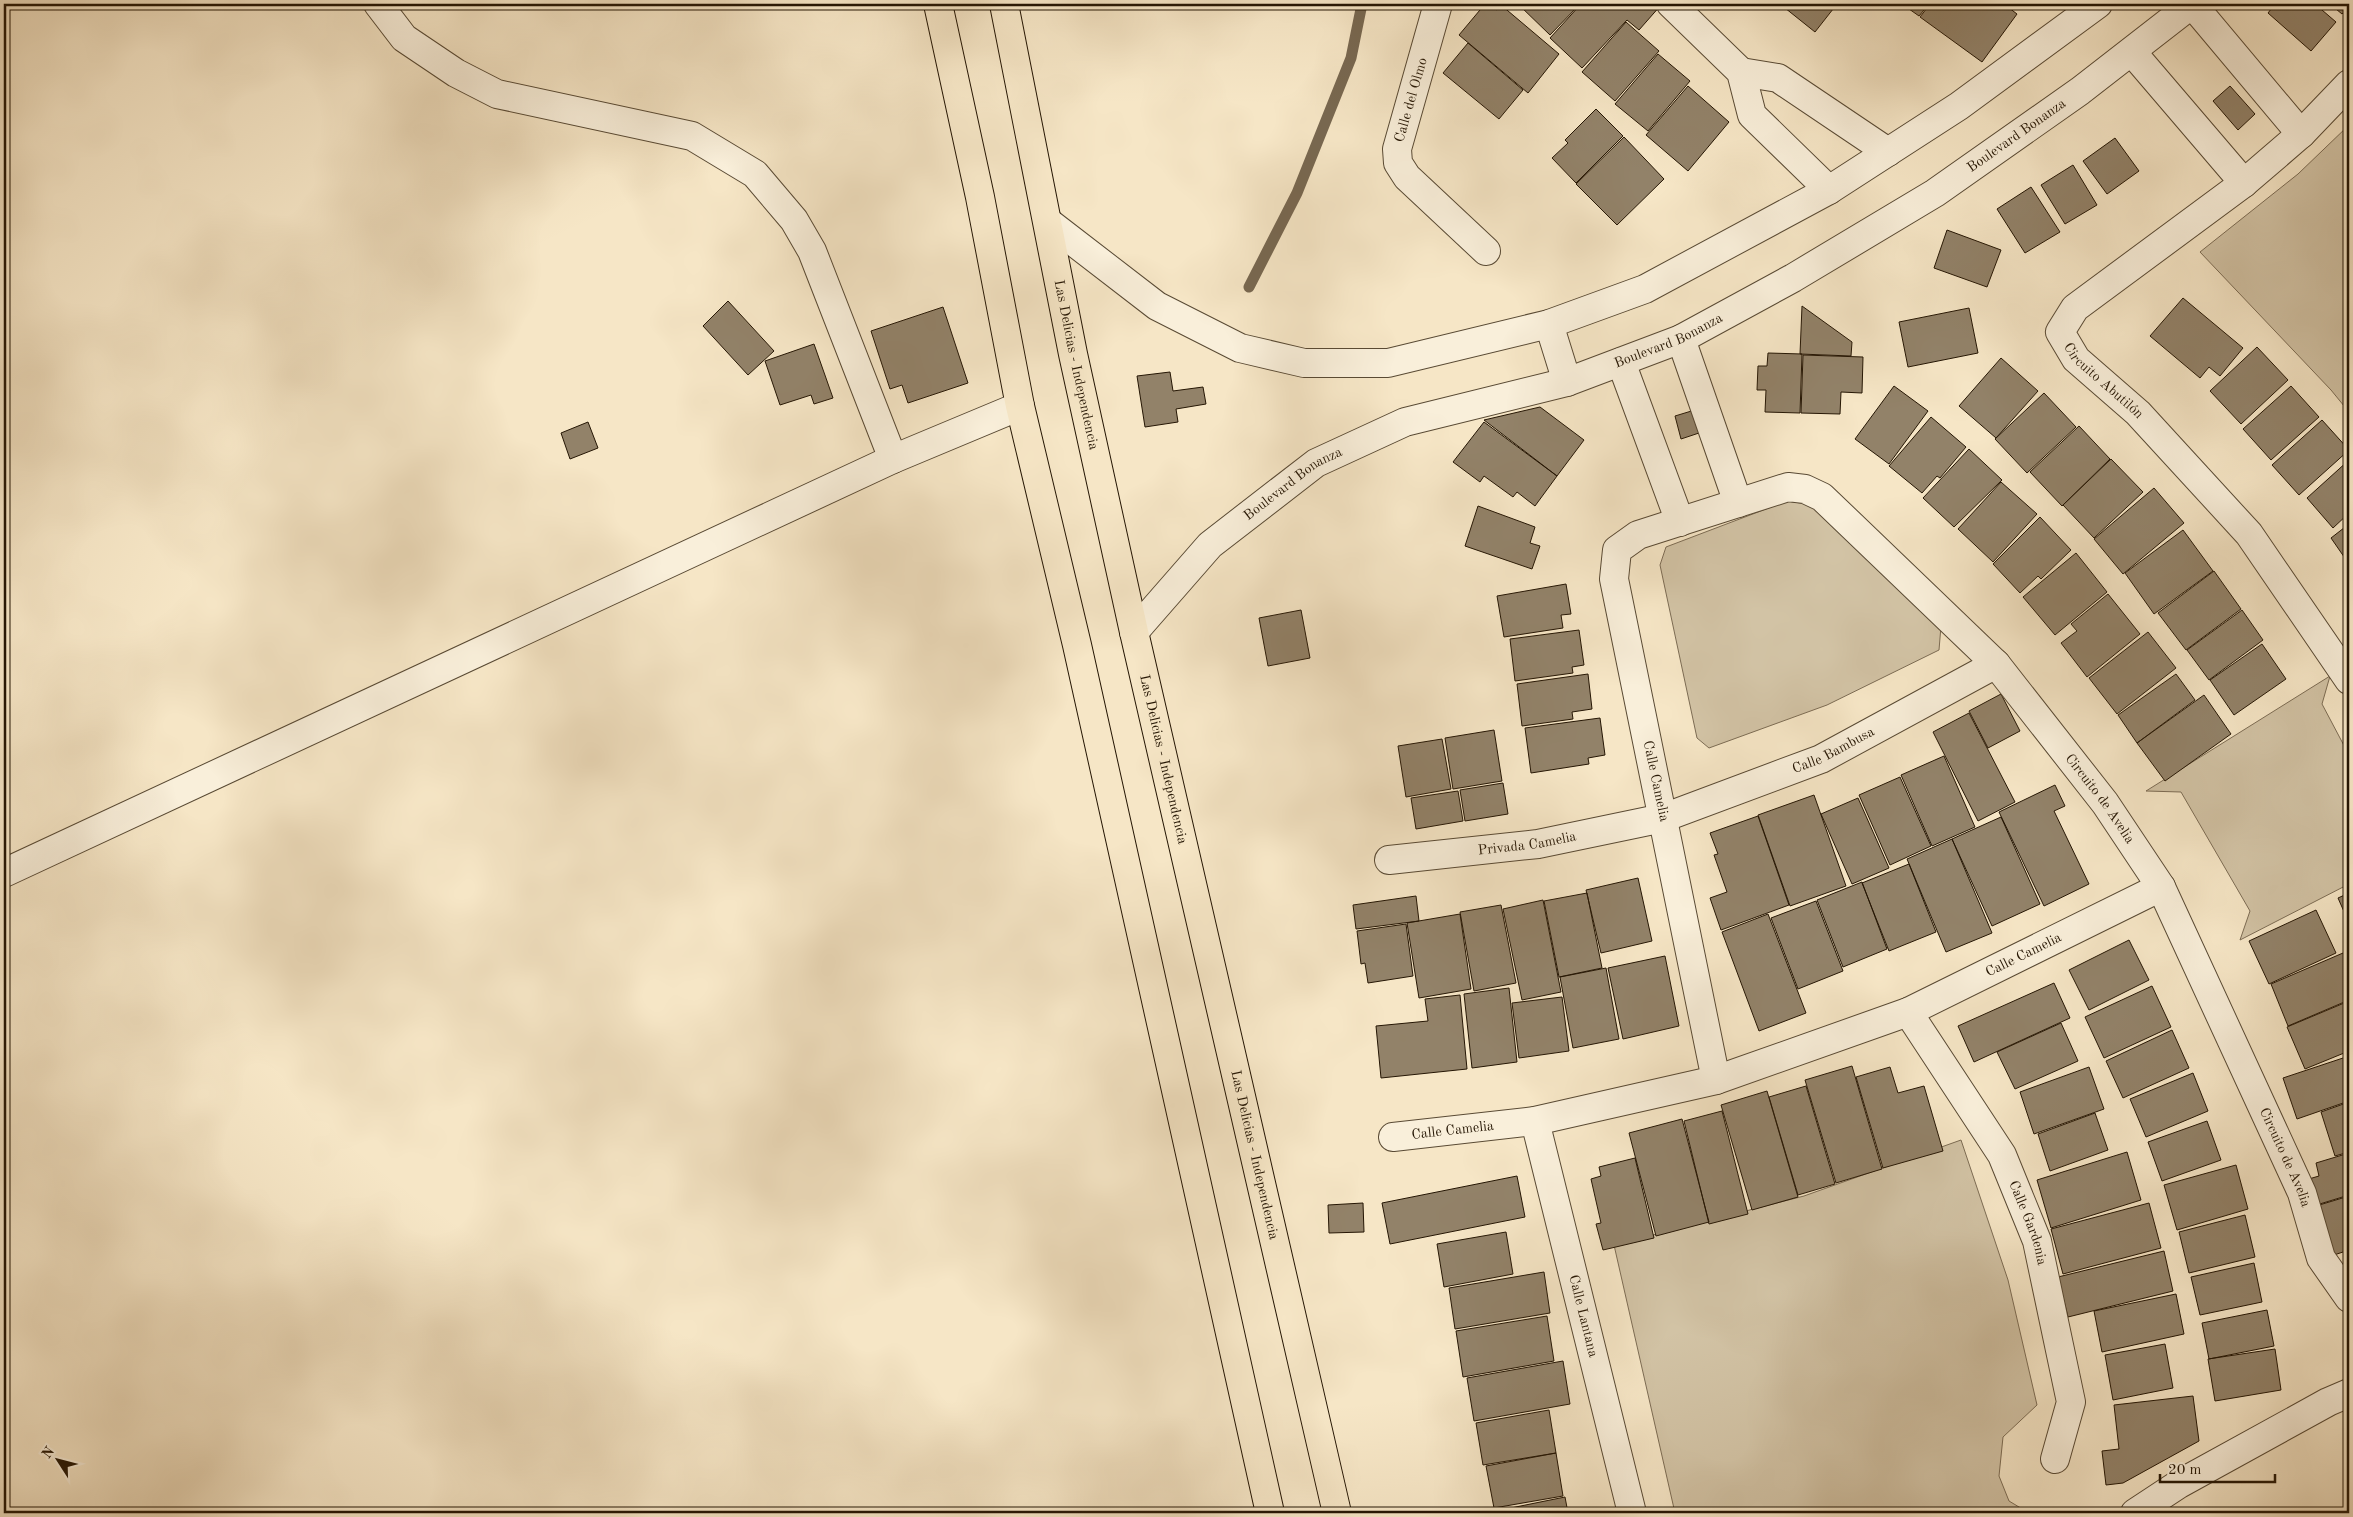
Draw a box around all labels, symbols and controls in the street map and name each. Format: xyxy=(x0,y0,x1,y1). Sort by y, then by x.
street label: Calle del Olmo xyxy=(1392,56,1430,144)
street label: Boulevard Bonanza xyxy=(1965,96,2069,175)
street label: Las Delicias - Independencia xyxy=(1052,279,1101,451)
street label: Boulevard Bonanza xyxy=(1612,311,1725,371)
street label: Circuito Abutilón xyxy=(2061,340,2147,421)
street label: Boulevard Bonanza xyxy=(1241,445,1344,523)
street label: Las Delicias - Independencia xyxy=(1137,673,1190,845)
street label: Calle Bambusa xyxy=(1790,724,1877,776)
street label: Calle Camelia xyxy=(1641,739,1671,823)
street label: Circuito de Avelia xyxy=(2062,751,2137,846)
street label: Privada Camelia xyxy=(1477,829,1578,857)
street label: Calle Camelia xyxy=(1983,930,2064,980)
street label: Las Delicias - Independencia xyxy=(1228,1069,1281,1241)
street label: Circuito de Avelia xyxy=(2257,1106,2313,1209)
street label: Calle Camelia xyxy=(1411,1119,1495,1142)
street label: Calle Gardenia xyxy=(2006,1179,2049,1267)
street label: Calle Lantana xyxy=(1566,1273,1600,1359)
north arrow xyxy=(32,1434,82,1484)
text: N xyxy=(39,1444,57,1461)
scale bar xyxy=(2160,1452,2276,1484)
text: 20 m xyxy=(2168,1463,2202,1478)

